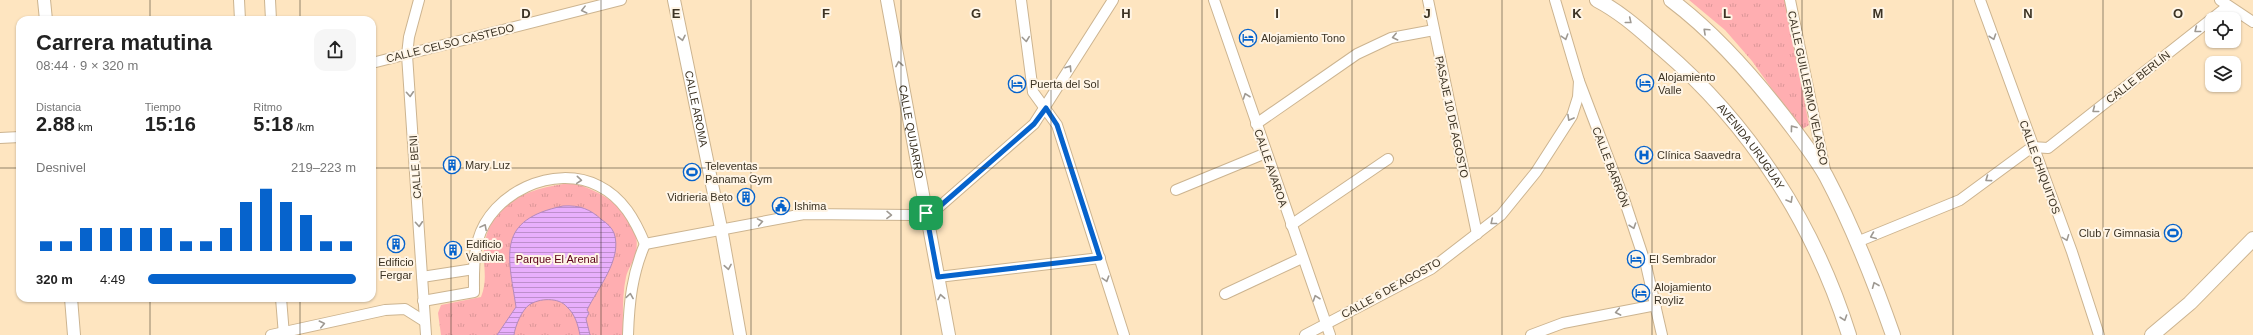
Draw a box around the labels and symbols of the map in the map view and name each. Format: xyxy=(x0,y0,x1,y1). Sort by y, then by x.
one-way arrow xyxy=(580,5,587,13)
text: D xyxy=(521,6,531,21)
text: E xyxy=(672,6,681,21)
text: F xyxy=(822,6,830,21)
text: G xyxy=(971,6,981,21)
text: H xyxy=(1121,6,1131,21)
text: I xyxy=(1275,6,1279,21)
text: J xyxy=(1423,6,1431,21)
text: K xyxy=(1572,6,1582,21)
text: L xyxy=(1723,6,1731,21)
text: M xyxy=(1873,6,1883,21)
text: N xyxy=(2023,6,2033,21)
text: O xyxy=(2173,6,2183,21)
street label: CALLE GUILLERMO VELASCO xyxy=(1786,10,1830,167)
one-way arrow xyxy=(1625,16,1632,23)
street label: CALLE CELSO CASTEDO xyxy=(385,21,516,65)
one-way arrow xyxy=(2194,25,2202,32)
hotel icon: Alojamiento Tono xyxy=(1238,28,1258,48)
one-way arrow xyxy=(1704,29,1711,36)
place label: Alojamiento Tono xyxy=(1261,32,1345,44)
one-way arrow xyxy=(1392,33,1399,41)
one-way arrow xyxy=(1988,33,1997,40)
one-way arrow xyxy=(1560,34,1569,41)
one-way arrow xyxy=(678,35,686,41)
one-way arrow xyxy=(1022,36,1031,42)
street label: CALLE BERLÍN xyxy=(2104,48,2172,106)
street label: PASAJE 10 DE AGOSTO xyxy=(1433,55,1471,179)
one-way arrow xyxy=(895,61,904,67)
one-way arrow xyxy=(1064,65,1072,72)
street label: CALLE AROMA xyxy=(683,69,710,149)
place label: Alojamiento Valle xyxy=(1658,71,1715,96)
hotel icon: Alojamiento Valle xyxy=(1635,73,1655,93)
hotel icon: Puerta del Sol xyxy=(1007,74,1027,94)
place label: Puerta del Sol xyxy=(1030,78,1099,90)
street label: CALLE QUIJARRO xyxy=(897,84,926,180)
one-way arrow xyxy=(405,91,414,97)
one-way arrow xyxy=(1243,93,1251,100)
street label: AVENIDA URUGUAY xyxy=(1715,101,1787,192)
one-way arrow xyxy=(2092,106,2099,113)
one-way arrow xyxy=(1568,114,1575,121)
street label: CALLE CHIQUITOS xyxy=(2017,119,2063,215)
street label: CALLE BARRÓN xyxy=(1590,125,1632,209)
one-way arrow xyxy=(1790,125,1797,132)
street label: CALLE AVAROA xyxy=(1252,128,1290,209)
street label: CALLE BENI xyxy=(407,135,423,199)
hospital icon: Clínica Saavedra xyxy=(1634,145,1654,165)
place label: Clínica Saavedra xyxy=(1657,149,1742,161)
building icon: Mary Luz xyxy=(442,155,462,175)
place label: Mary Luz xyxy=(465,159,510,171)
place label: Televentas Panama Gym xyxy=(705,160,772,185)
sports icon: Televentas Panama Gym xyxy=(682,162,702,182)
one-way arrow xyxy=(1986,174,1993,181)
one-way arrow xyxy=(576,175,582,184)
building icon: Vidrieria Beto xyxy=(736,187,756,207)
place label: Vidrieria Beto xyxy=(667,191,733,203)
public building icon: Ishima xyxy=(771,196,791,216)
pin xyxy=(909,196,943,230)
one-way arrow xyxy=(1786,196,1793,203)
place label: Ishima xyxy=(794,200,827,212)
one-way arrow xyxy=(886,211,892,219)
one-way arrow xyxy=(1490,217,1497,224)
one-way arrow xyxy=(757,218,763,226)
one-way arrow xyxy=(414,221,423,227)
one-way arrow xyxy=(1628,222,1637,229)
sports icon: Club 7 Gimnasia xyxy=(2163,223,2183,243)
one-way arrow xyxy=(479,224,487,231)
place label: Club 7 Gimnasia xyxy=(2079,227,2161,239)
one-way arrow xyxy=(1869,232,1876,240)
building icon: Edificio Fergar xyxy=(386,234,406,254)
one-way arrow xyxy=(2062,234,2070,241)
place label: Edificio Valdivia xyxy=(466,238,505,263)
building icon: Edificio Valdivia xyxy=(443,240,463,260)
hotel icon: El Sembrador xyxy=(1626,249,1646,269)
park label: Parque El Arenal xyxy=(516,253,598,265)
place label: El Sembrador xyxy=(1649,253,1717,265)
street label: CALLE 6 DE AGOSTO xyxy=(1339,255,1443,320)
place label: Edificio Fergar xyxy=(378,256,414,281)
one-way arrow xyxy=(723,264,732,270)
one-way arrow xyxy=(1101,275,1110,282)
place label: Alojamiento Royliz xyxy=(1654,281,1711,306)
one-way arrow xyxy=(1872,282,1880,289)
hotel icon: Alojamiento Royliz xyxy=(1631,283,1651,303)
one-way arrow xyxy=(625,293,634,299)
one-way arrow xyxy=(938,294,946,300)
one-way arrow xyxy=(1312,295,1321,302)
one-way arrow xyxy=(1615,308,1621,316)
one-way arrow xyxy=(1839,315,1847,322)
one-way arrow xyxy=(318,320,325,329)

